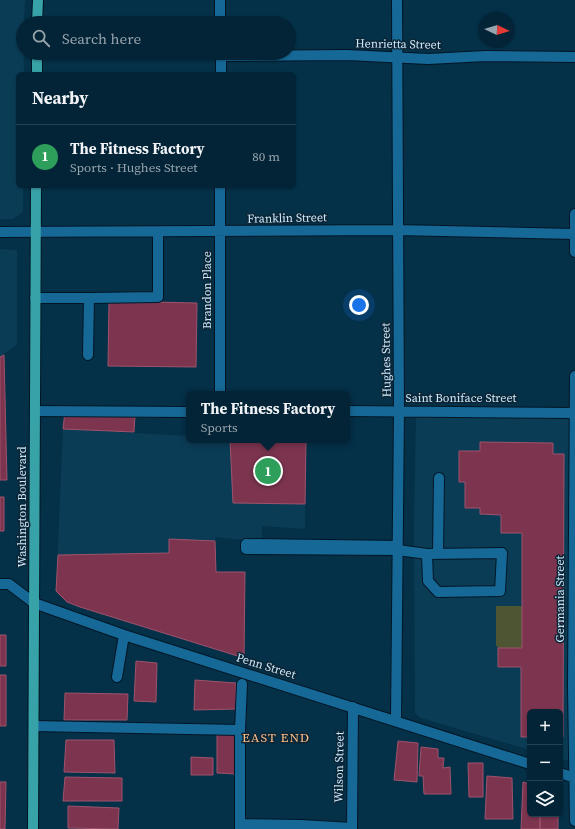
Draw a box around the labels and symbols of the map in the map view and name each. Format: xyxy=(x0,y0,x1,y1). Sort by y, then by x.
north arrow xyxy=(479,12,515,48)
street label: Henrietta Street xyxy=(355,35,441,53)
street label: Franklin Street xyxy=(247,209,327,227)
street label: Brandon Place xyxy=(199,251,215,329)
your location xyxy=(349,295,369,315)
street label: Hughes Street xyxy=(377,322,395,397)
street label: Saint Boniface Street xyxy=(406,390,517,406)
street label: Washington Boulevard xyxy=(14,446,30,568)
pin: 1 xyxy=(255,456,281,486)
street label: Germania Street xyxy=(552,555,568,643)
street label: Penn Street xyxy=(234,649,298,683)
district label: EAST END xyxy=(242,729,310,746)
street label: Wilson Street xyxy=(330,731,348,803)

